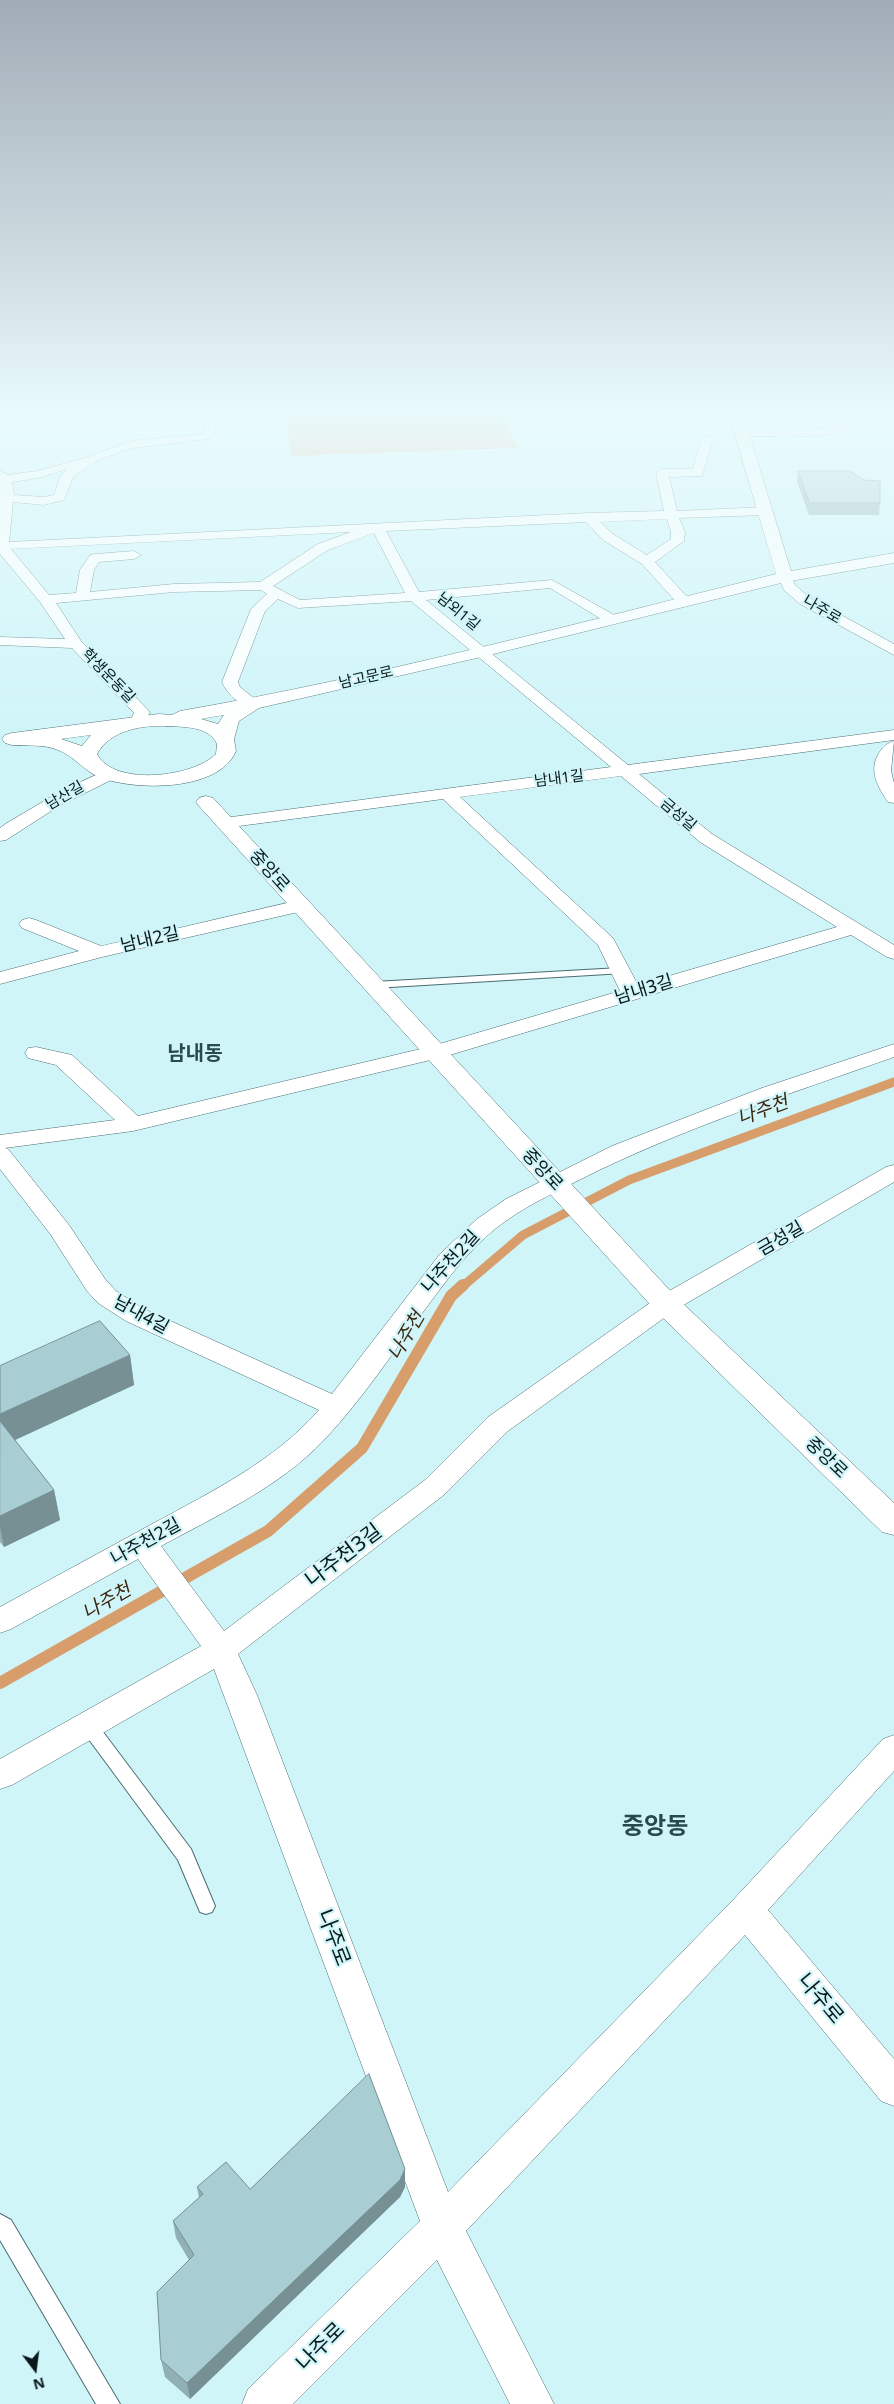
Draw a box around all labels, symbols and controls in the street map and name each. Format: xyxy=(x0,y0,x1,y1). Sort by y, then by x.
street label: 남외1길 xyxy=(433,589,483,635)
street label: 나주로 xyxy=(800,592,844,628)
street label: 학생운동길 xyxy=(78,645,138,707)
street label: 남고문로 xyxy=(337,663,395,693)
street label: 남내1길 xyxy=(533,767,585,791)
street label: 남산길 xyxy=(43,778,87,814)
street label: 금성길 xyxy=(656,795,700,835)
street label: 중앙로 xyxy=(244,845,294,897)
street label: 남내2길 xyxy=(118,923,182,957)
street label: 남내3길 xyxy=(612,971,676,1009)
district label: 남내동 xyxy=(167,1042,223,1066)
water label: 나주천 xyxy=(734,1091,792,1131)
street label: 중앙로 xyxy=(517,1144,567,1196)
street label: 금성길 xyxy=(754,1217,808,1261)
street label: 나주천2길 xyxy=(417,1226,485,1298)
street label: 남내4길 xyxy=(110,1291,172,1339)
water label: 나주천 xyxy=(384,1308,430,1364)
street label: 중앙로 xyxy=(801,1433,851,1483)
street label: 나주천2길 xyxy=(107,1514,185,1570)
street label: 나주천3길 xyxy=(301,1519,387,1593)
water label: 나주천 xyxy=(79,1579,135,1625)
district label: 중앙동 xyxy=(622,1813,688,1841)
street label: 나주로 xyxy=(311,1906,355,1970)
street label: 나주로 xyxy=(792,1969,848,2029)
street label: 나주로 xyxy=(292,2318,350,2376)
north arrow xyxy=(10,2344,60,2394)
text: N xyxy=(31,2373,47,2395)

